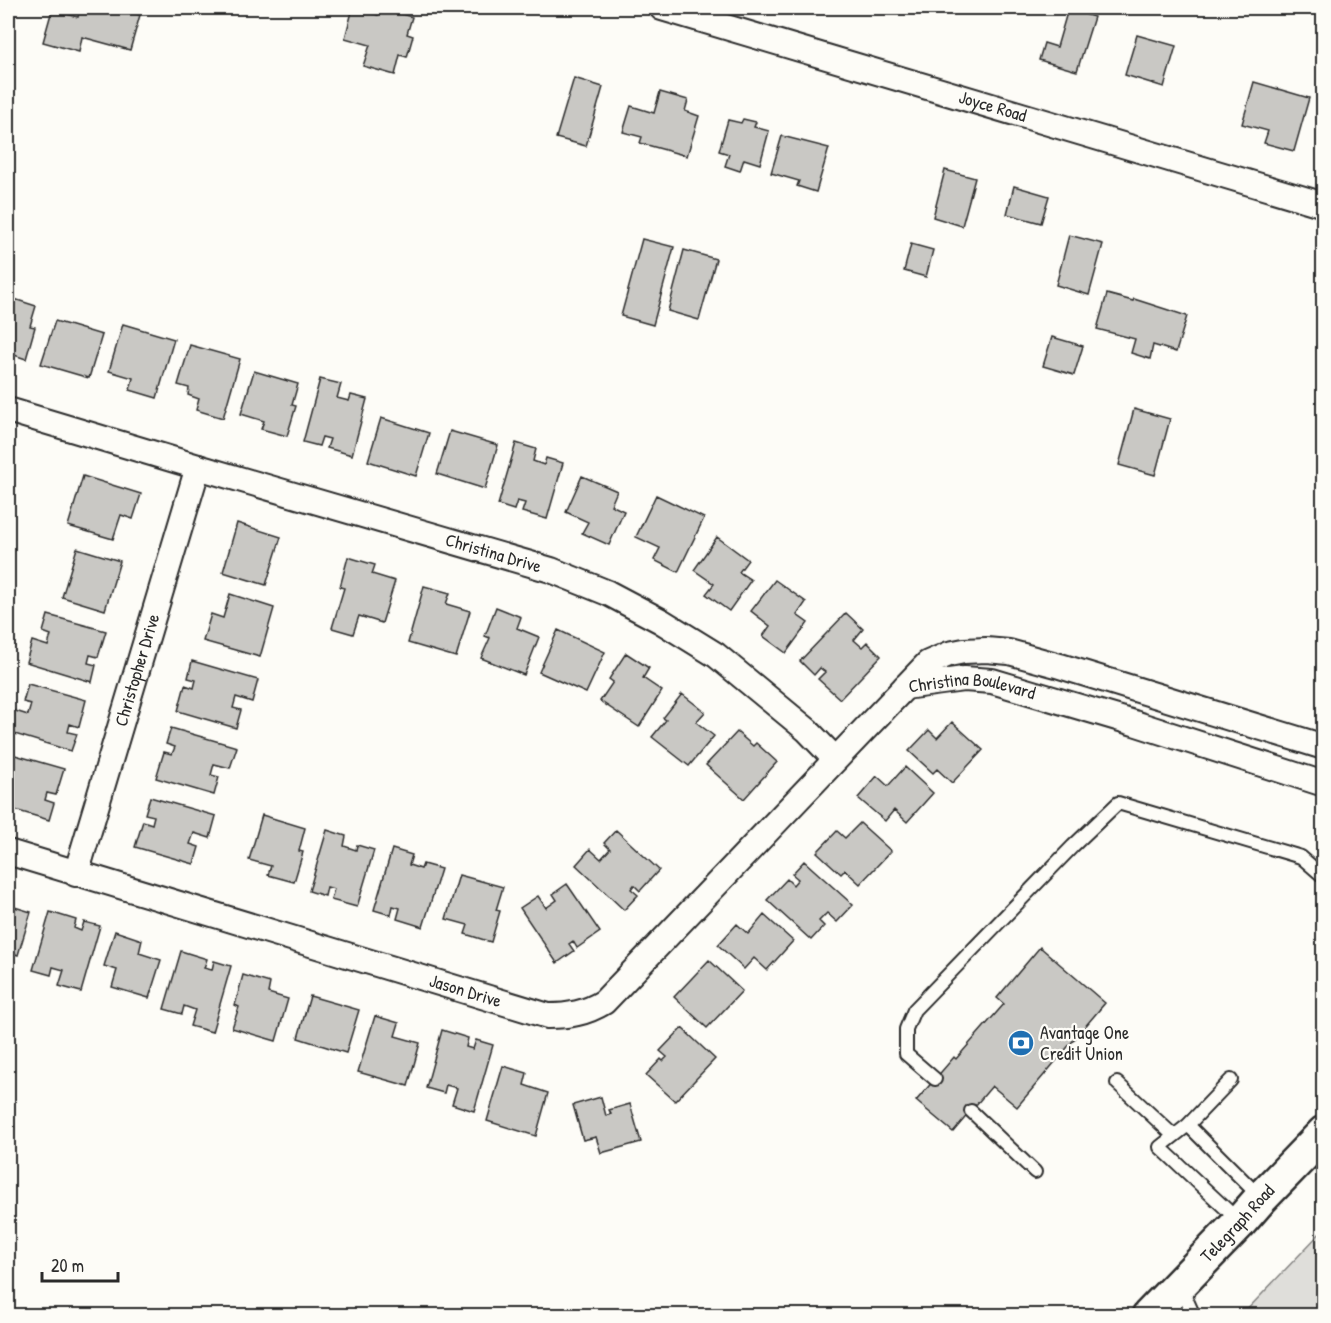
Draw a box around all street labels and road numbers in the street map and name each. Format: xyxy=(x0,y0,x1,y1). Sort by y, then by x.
street label: Joyce Road xyxy=(956,84,1030,128)
street label: Christina Drive xyxy=(442,527,544,579)
street label: Christopher Drive xyxy=(108,611,165,729)
street label: Christina Boulevard xyxy=(907,666,1039,705)
street label: Jason Drive xyxy=(426,968,505,1013)
street label: Telegraph Road xyxy=(1194,1178,1280,1268)

